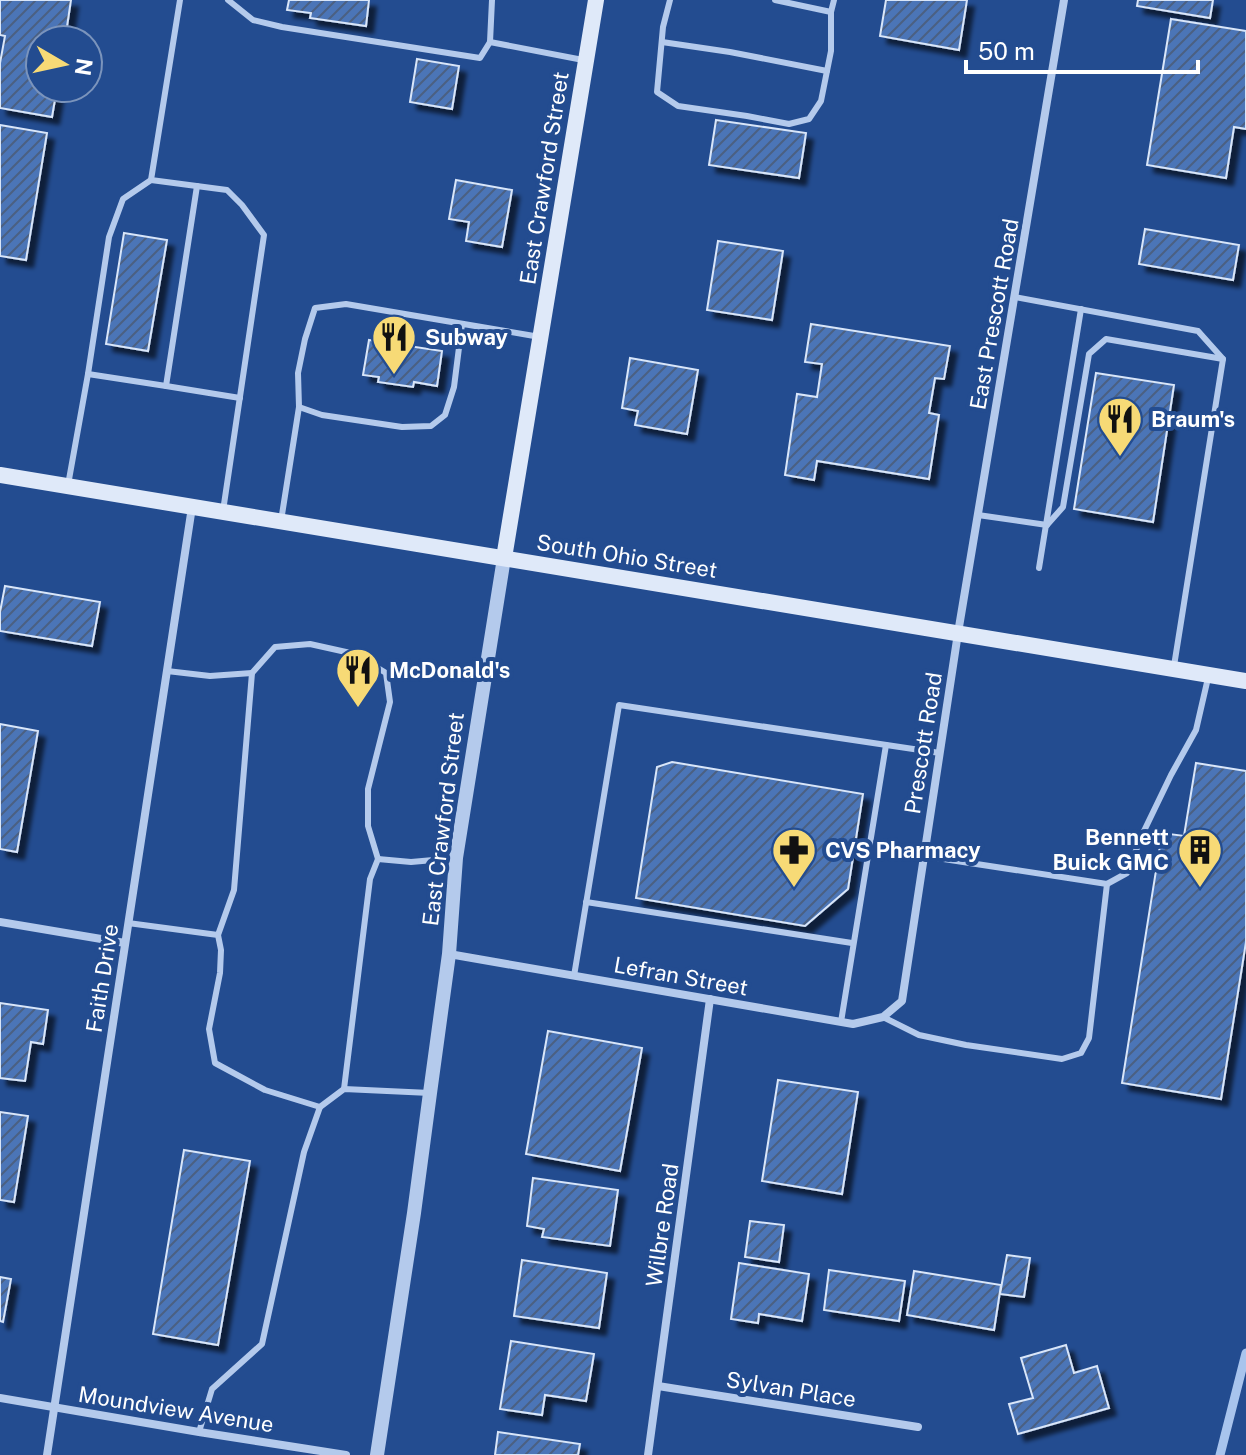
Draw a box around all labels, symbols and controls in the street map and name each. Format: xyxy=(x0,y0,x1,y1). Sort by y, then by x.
north arrow xyxy=(24,24,104,104)
scale bar xyxy=(966,24,1198,74)
text: 50 m xyxy=(978,37,1035,65)
text: N xyxy=(70,57,98,78)
street label: East Crawford Street xyxy=(514,70,574,286)
street label: East Prescott Road xyxy=(964,216,1024,412)
restaurant icon: Subway xyxy=(370,313,418,376)
place label: Subway xyxy=(425,324,508,350)
restaurant icon: Braum's xyxy=(1096,395,1144,458)
place label: Braum's xyxy=(1151,406,1235,432)
street label: South Ohio Street xyxy=(535,529,719,583)
restaurant icon: McDonald's xyxy=(334,646,382,709)
place label: McDonald's xyxy=(389,657,510,683)
street label: Prescott Road xyxy=(899,670,947,816)
street label: East Crawford Street xyxy=(417,711,469,927)
place label: Bennett Buick GMC xyxy=(1053,824,1169,875)
pharmacy icon: CVS Pharmacy xyxy=(770,826,818,889)
building icon: Bennett Buick GMC xyxy=(1176,826,1224,889)
place label: CVS Pharmacy xyxy=(825,837,981,863)
street label: Faith Drive xyxy=(81,922,123,1034)
street label: Lefran Street xyxy=(612,951,750,1001)
street label: Wilbre Road xyxy=(640,1162,684,1288)
street label: Sylvan Place xyxy=(724,1366,858,1412)
street label: Moundview Avenue xyxy=(77,1381,275,1437)

